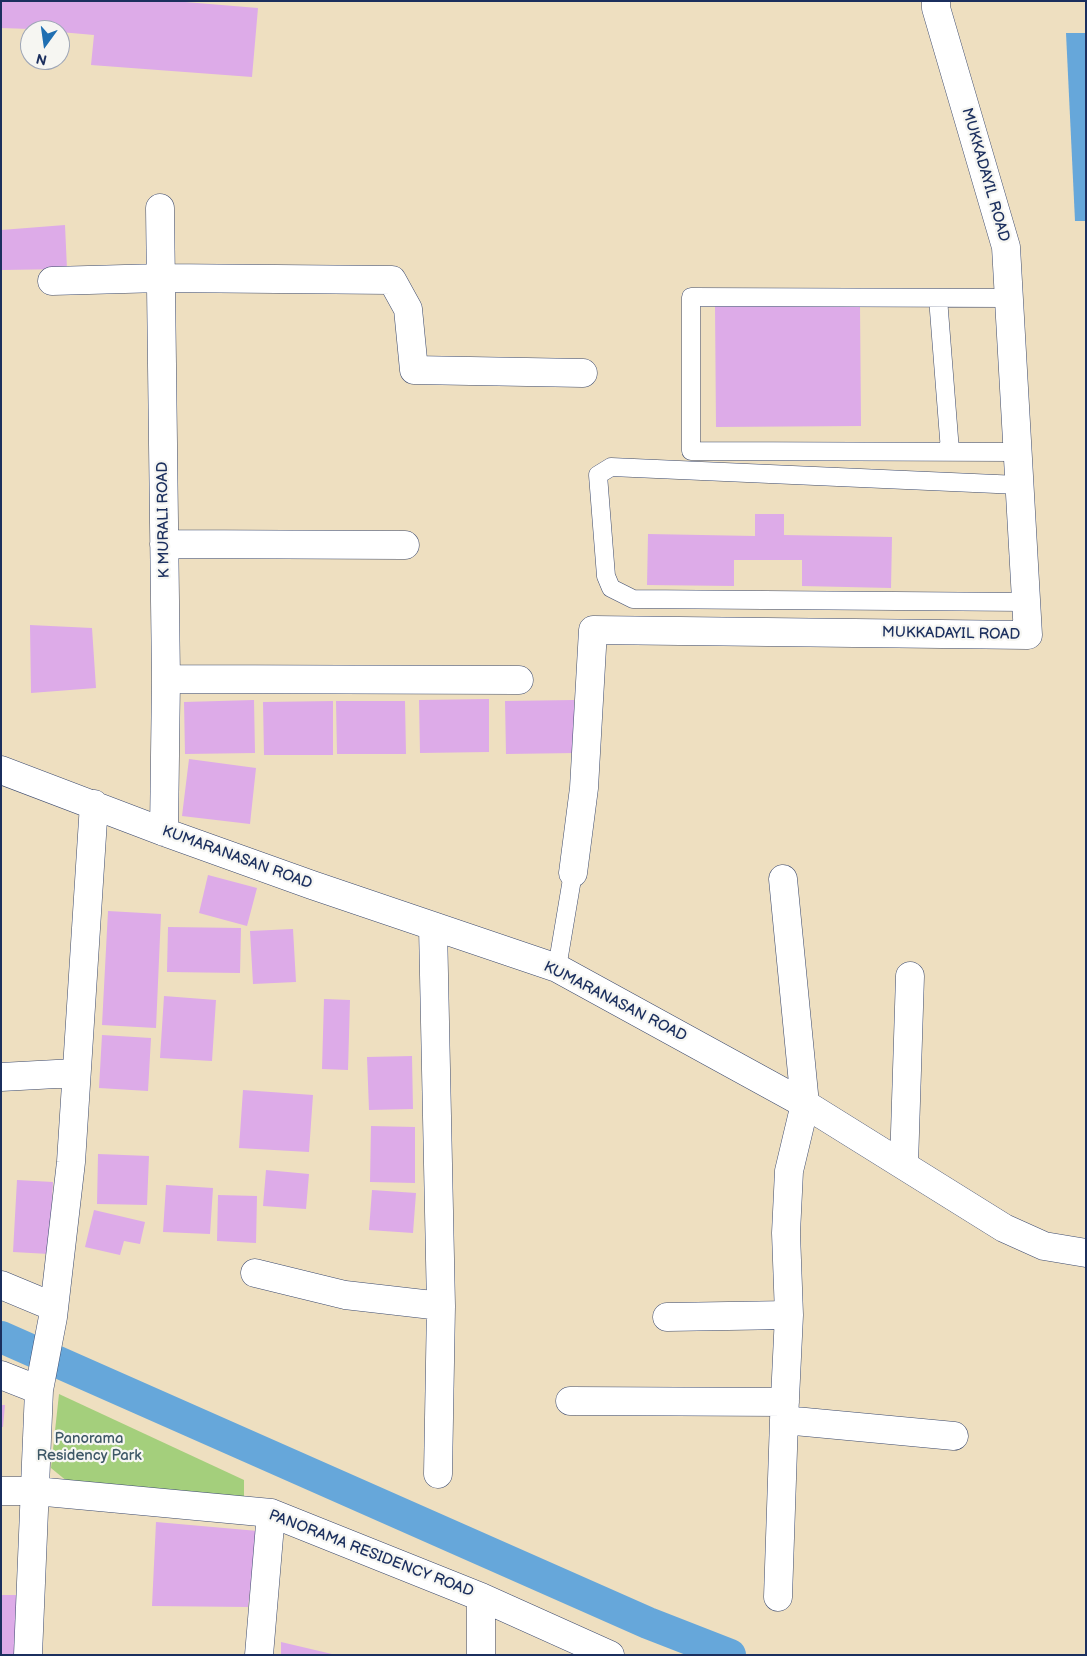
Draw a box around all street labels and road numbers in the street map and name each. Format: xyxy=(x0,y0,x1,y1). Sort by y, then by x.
street label: MUKKADAYIL ROAD xyxy=(957,106,1013,244)
street label: K MURALI ROAD xyxy=(154,462,174,578)
street label: MUKKADAYIL ROAD xyxy=(882,624,1020,644)
street label: KUMARANASAN ROAD xyxy=(160,822,314,894)
street label: KUMARANASAN ROAD xyxy=(540,958,690,1046)
street label: PANORAMA RESIDENCY ROAD xyxy=(266,1507,476,1601)

